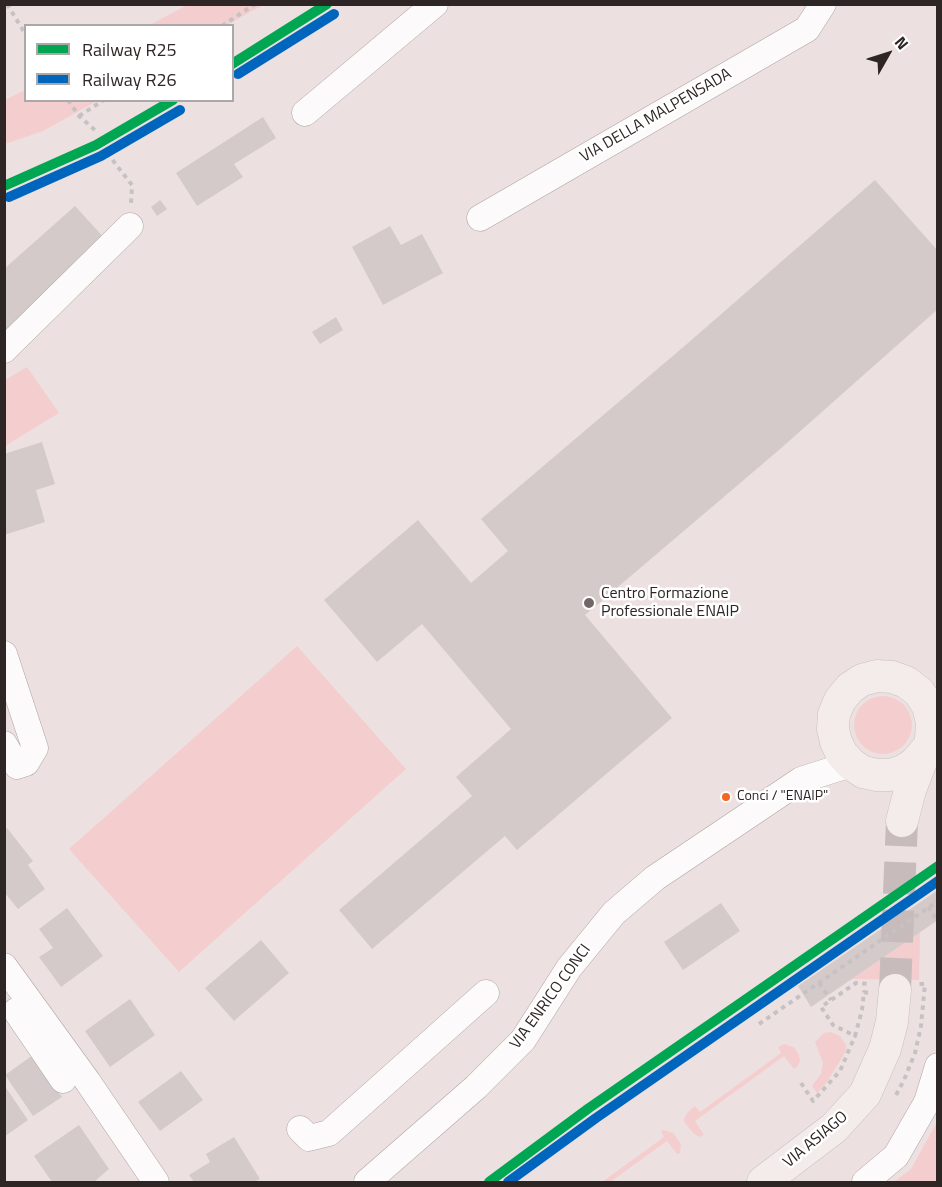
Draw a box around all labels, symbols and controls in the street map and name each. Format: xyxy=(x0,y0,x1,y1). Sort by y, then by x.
legend xyxy=(24,24,234,102)
north arrow xyxy=(858,24,918,84)
text: N xyxy=(889,31,915,55)
text: Railway R25 xyxy=(82,36,177,63)
street label: VIA DELLA MALPENSADA xyxy=(577,65,735,167)
text: Railway R26 xyxy=(82,66,177,93)
place label: Centro Formazione Professionale ENAIP xyxy=(601,584,739,622)
marker: Centro Formazione Professionale ENAIP xyxy=(582,596,596,610)
place label: Conci / "ENAIP" xyxy=(737,789,828,805)
marker: Conci / "ENAIP" xyxy=(720,791,732,803)
street label: VIA ENRICO CONCI xyxy=(507,941,595,1053)
street label: VIA ASIAGO xyxy=(780,1108,852,1172)

